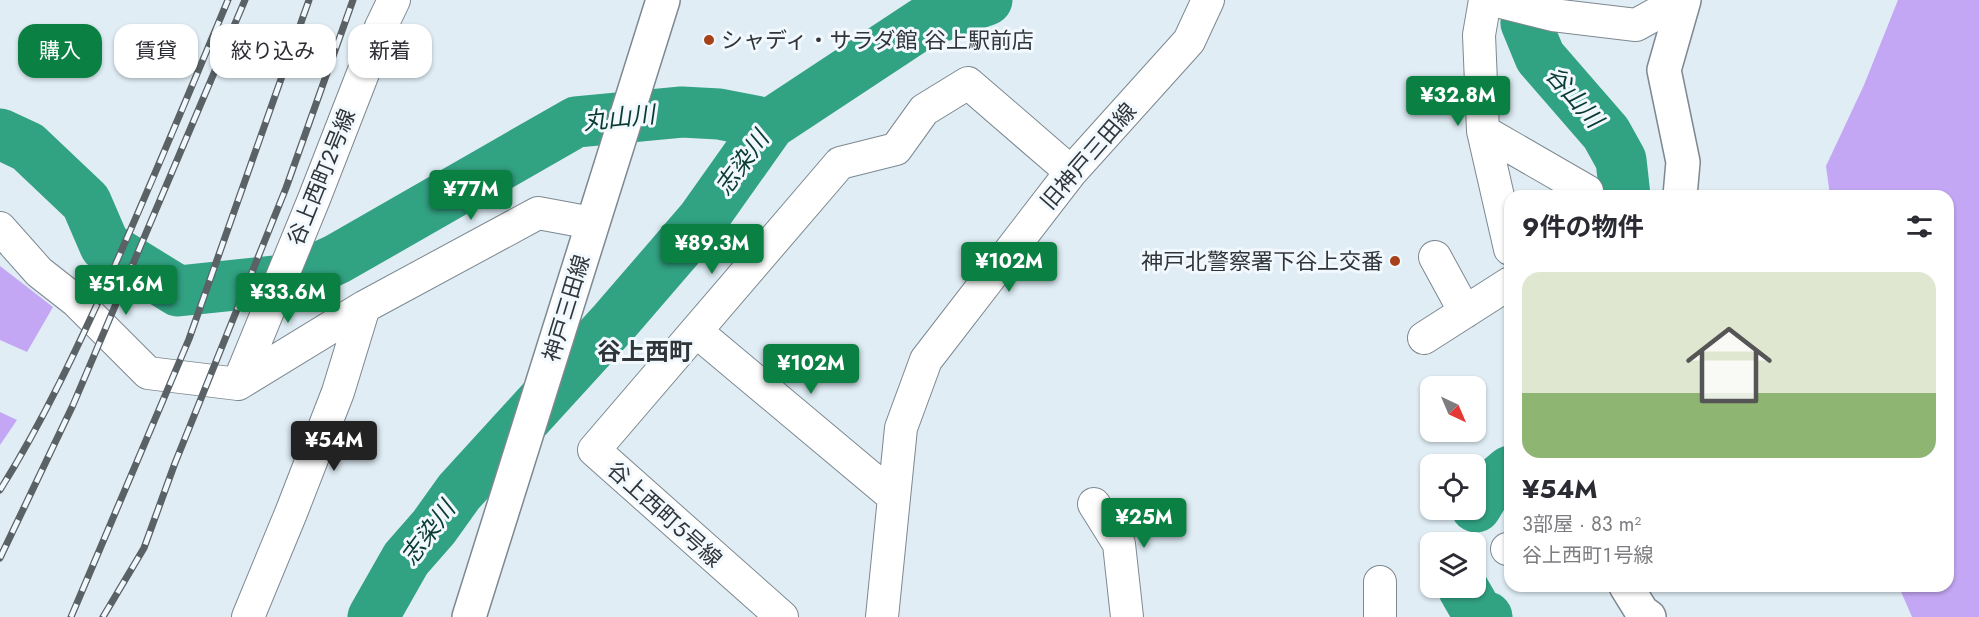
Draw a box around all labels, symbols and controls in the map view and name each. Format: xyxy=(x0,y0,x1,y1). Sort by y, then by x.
chip: 購入 xyxy=(18,24,102,78)
chip: 賃貸 xyxy=(114,24,198,78)
chip: 絞り込み xyxy=(210,24,336,78)
chip: 新着 xyxy=(348,24,432,78)
place label: シャディ・サラダ館 谷上駅前店 xyxy=(721,24,1034,56)
marker: シャディ・サラダ館 谷上駅前店 xyxy=(702,33,716,47)
water label: 谷山川 xyxy=(1538,58,1613,138)
pin: ¥32.8M xyxy=(1409,76,1507,127)
text: ¥32.8M xyxy=(1420,81,1496,110)
water label: 丸山川 xyxy=(581,96,660,139)
street label: 旧神戸三田線 xyxy=(1033,96,1143,216)
street label: 谷上西町２号線 xyxy=(279,104,363,250)
water label: 志染川 xyxy=(706,121,779,202)
pin: ¥77M xyxy=(435,170,507,221)
text: ¥77M xyxy=(443,175,499,204)
text: 9件の物件 xyxy=(1522,208,1643,246)
icon: filters xyxy=(1903,210,1936,243)
pin: ¥89.3M xyxy=(663,224,761,275)
text: ¥89.3M xyxy=(675,229,749,258)
pin: ¥102M xyxy=(967,242,1051,293)
place label: 神戸北警察署下谷上交番 xyxy=(1141,245,1383,277)
text: ¥102M xyxy=(975,247,1043,276)
street label: 神戸三田線 xyxy=(535,251,597,365)
marker: 神戸北警察署下谷上交番 xyxy=(1388,254,1402,268)
pin: ¥51.6M xyxy=(77,265,175,316)
text: ¥51.6M xyxy=(89,270,163,299)
pin: ¥33.6M xyxy=(239,273,337,324)
text: ¥33.6M xyxy=(250,278,326,307)
icon: home xyxy=(1675,311,1783,419)
district label: 谷上西町 xyxy=(597,334,693,369)
pin: ¥102M xyxy=(769,344,853,395)
text: ¥102M xyxy=(777,349,845,378)
north arrow xyxy=(1420,376,1486,442)
map controls xyxy=(1420,376,1486,598)
pin: ¥54M xyxy=(298,421,370,472)
text: ¥54M xyxy=(305,426,363,455)
street label: 谷上西町５号線 xyxy=(601,454,729,574)
button: locate xyxy=(1420,454,1486,520)
text: ¥54M xyxy=(1522,470,1597,508)
water label: 志染川 xyxy=(392,491,465,572)
pin: ¥25M xyxy=(1108,498,1180,549)
text: ¥25M xyxy=(1115,503,1173,532)
text: 3部屋 · 83 m² xyxy=(1522,510,1641,539)
button: layers xyxy=(1420,532,1486,598)
text: 谷上西町１号線 xyxy=(1522,541,1654,570)

